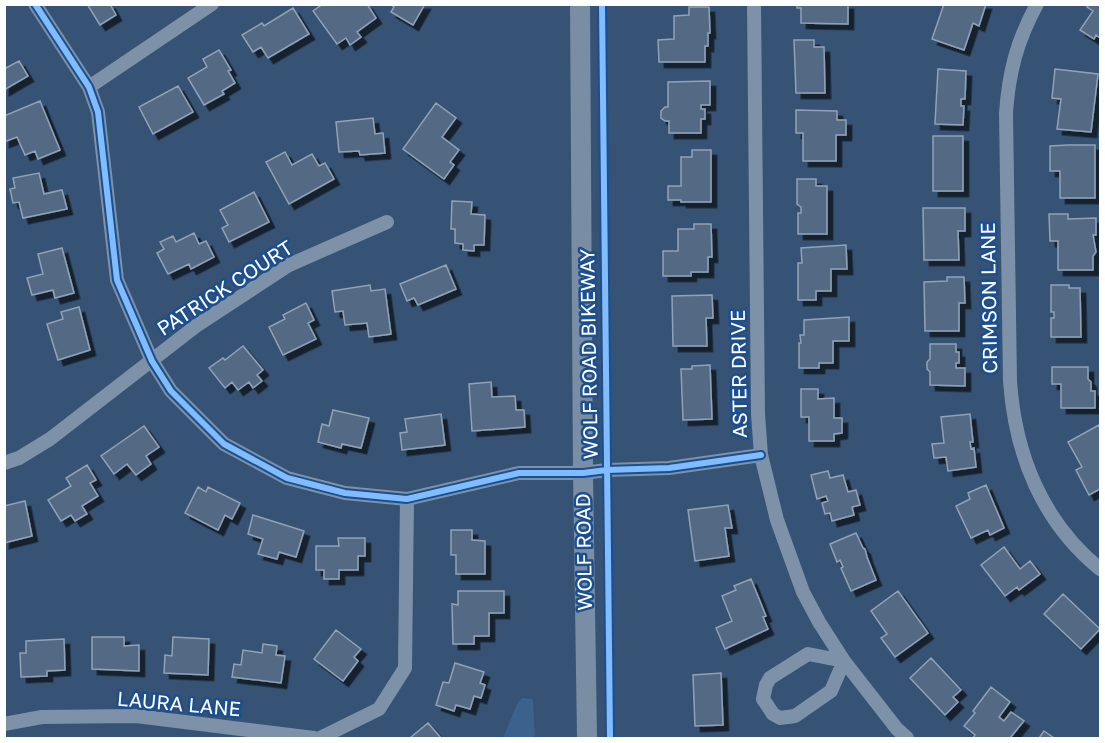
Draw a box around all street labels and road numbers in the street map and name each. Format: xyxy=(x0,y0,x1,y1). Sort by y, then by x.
street label: CRIMSON LANE xyxy=(975,222,1001,374)
street label: PATRICK COURT xyxy=(152,234,297,340)
street label: WOLF ROAD BIKEWAY xyxy=(574,248,602,459)
street label: ASTER DRIVE xyxy=(725,310,751,438)
street label: WOLF ROAD xyxy=(570,493,596,611)
street label: LAURA LANE xyxy=(116,686,242,720)

